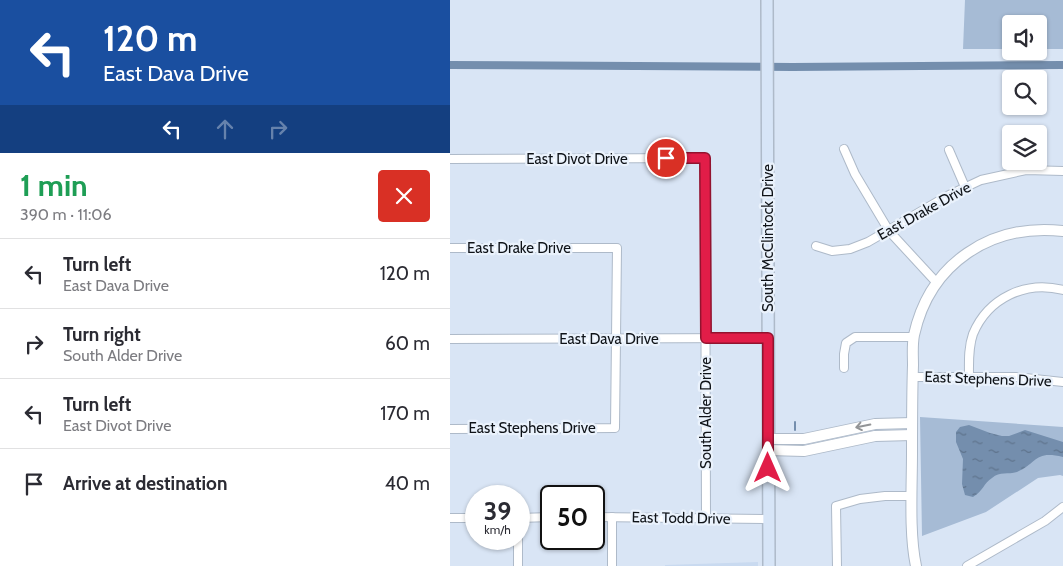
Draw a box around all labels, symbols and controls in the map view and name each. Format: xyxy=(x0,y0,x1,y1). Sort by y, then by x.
map controls xyxy=(1002,15,1047,170)
button: sound xyxy=(1002,15,1047,60)
text: 120 m xyxy=(103,17,197,60)
icon: left xyxy=(20,20,85,85)
text: East Dava Drive xyxy=(103,60,249,87)
button: search xyxy=(1002,70,1047,115)
icon: left xyxy=(158,115,186,143)
icon: ahead xyxy=(211,115,239,143)
icon: right xyxy=(264,115,292,143)
button: layers xyxy=(1002,125,1047,170)
pin xyxy=(645,137,687,179)
icon: arrive xyxy=(652,144,680,172)
street label: East Divot Drive xyxy=(526,150,628,168)
street label: South McClintock Drive xyxy=(759,164,777,312)
text: 1 min xyxy=(20,167,88,204)
button: close xyxy=(378,170,430,222)
street label: East Drake Drive xyxy=(874,178,974,244)
text: 390 m · 11:06 xyxy=(20,205,112,224)
street label: East Drake Drive xyxy=(467,239,571,257)
text: Turn left xyxy=(63,253,131,276)
icon: left xyxy=(20,260,48,288)
text: 120 m xyxy=(380,262,430,285)
text: East Dava Drive xyxy=(63,276,169,295)
text: Turn right xyxy=(63,323,141,346)
icon: right xyxy=(20,330,48,358)
street label: East Dava Drive xyxy=(559,330,659,348)
text: 60 m xyxy=(385,332,430,355)
text: South Alder Drive xyxy=(63,346,182,365)
street label: South Alder Drive xyxy=(697,357,715,469)
street label: East Stephens Drive xyxy=(924,368,1052,390)
text: Turn left xyxy=(63,393,131,416)
icon: left xyxy=(20,400,48,428)
text: 170 m xyxy=(380,402,430,425)
text: East Divot Drive xyxy=(63,416,171,435)
street label: East Stephens Drive xyxy=(468,419,596,437)
one-way arrow xyxy=(856,422,872,431)
position arrow xyxy=(741,441,793,493)
icon: arrive xyxy=(20,470,48,498)
text: Arrive at destination xyxy=(63,472,227,495)
text: 40 m xyxy=(385,472,430,495)
speed limit sign: 50 xyxy=(540,485,605,550)
text: 39 xyxy=(484,496,511,526)
street label: East Todd Drive xyxy=(631,508,731,528)
text: km/h xyxy=(484,522,511,537)

